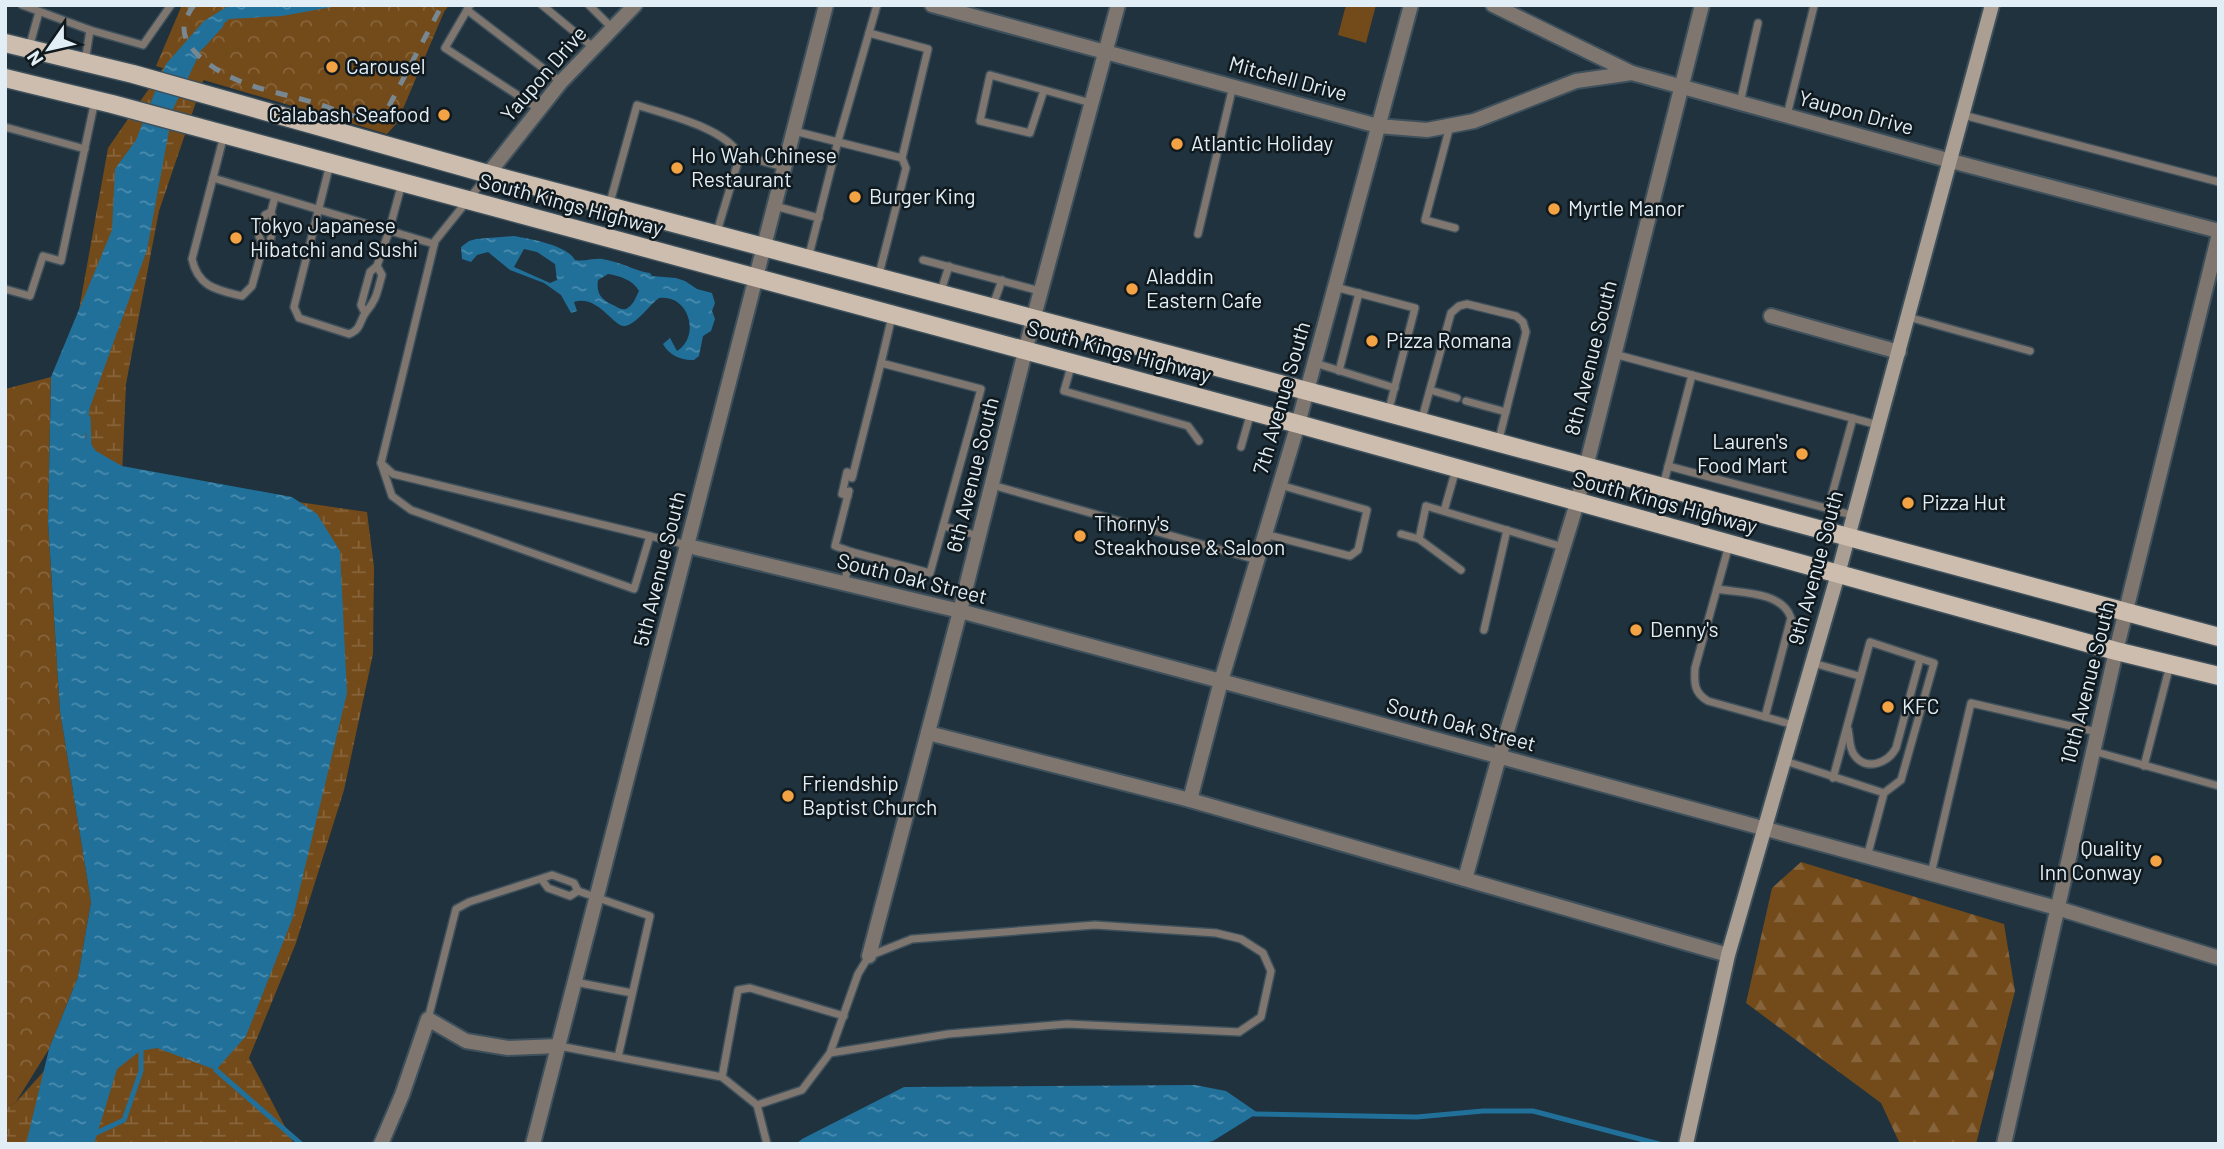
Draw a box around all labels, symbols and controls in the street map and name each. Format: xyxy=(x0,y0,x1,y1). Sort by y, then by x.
north arrow xyxy=(14,14,84,84)
street label: Yaupon Drive xyxy=(495,20,591,126)
text: N xyxy=(21,47,48,70)
street label: Mitchell Drive xyxy=(1226,50,1350,105)
place label: Carousel xyxy=(346,53,426,78)
marker: Carousel xyxy=(324,59,340,75)
street label: Yaupon Drive xyxy=(1796,84,1917,139)
place label: Calabash Seafood xyxy=(268,101,430,126)
marker: Calabash Seafood xyxy=(436,107,452,123)
place label: Atlantic Holiday xyxy=(1191,130,1334,155)
marker: Atlantic Holiday xyxy=(1169,136,1185,152)
place label: Ho Wah Chinese Restaurant xyxy=(691,142,837,191)
marker: Ho Wah Chinese Restaurant xyxy=(669,160,685,176)
street label: South Kings Highway xyxy=(477,167,667,240)
place label: Burger King xyxy=(869,183,976,208)
marker: Burger King xyxy=(847,189,863,205)
place label: Myrtle Manor xyxy=(1568,195,1685,220)
marker: Myrtle Manor xyxy=(1546,201,1562,217)
place label: Tokyo Japanese Hibatchi and Sushi xyxy=(250,212,418,261)
marker: Tokyo Japanese Hibatchi and Sushi xyxy=(228,230,244,246)
place label: Aladdin Eastern Cafe xyxy=(1146,263,1262,312)
street label: 8th Avenue South xyxy=(1558,277,1621,438)
marker: Aladdin Eastern Cafe xyxy=(1124,281,1140,297)
street label: South Kings Highway xyxy=(1025,314,1215,387)
street label: 7th Avenue South xyxy=(1247,318,1314,477)
place label: Pizza Romana xyxy=(1386,327,1512,352)
marker: Pizza Romana xyxy=(1364,333,1380,349)
street label: 6th Avenue South xyxy=(940,395,1003,555)
place label: Lauren's Food Mart xyxy=(1697,428,1788,477)
marker: Lauren's Food Mart xyxy=(1794,446,1810,462)
street label: South Kings Highway xyxy=(1571,465,1761,538)
street label: 9th Avenue South xyxy=(1782,488,1847,648)
street label: 5th Avenue South xyxy=(627,489,690,649)
place label: Pizza Hut xyxy=(1922,489,2006,514)
marker: Pizza Hut xyxy=(1900,495,1916,511)
place label: Thorny's Steakhouse & Saloon xyxy=(1094,510,1285,559)
marker: Thorny's Steakhouse & Saloon xyxy=(1072,528,1088,544)
street label: South Oak Street xyxy=(835,547,990,608)
street label: 10th Avenue South xyxy=(2054,598,2119,767)
place label: Denny's xyxy=(1650,616,1719,641)
marker: Denny's xyxy=(1628,622,1644,638)
street label: South Oak Street xyxy=(1384,692,1539,756)
place label: KFC xyxy=(1902,693,1939,718)
marker: KFC xyxy=(1880,699,1896,715)
place label: Friendship Baptist Church xyxy=(802,770,937,819)
marker: Friendship Baptist Church xyxy=(780,788,796,804)
place label: Quality Inn Conway xyxy=(2039,835,2142,884)
marker: Quality Inn Conway xyxy=(2148,853,2164,869)

